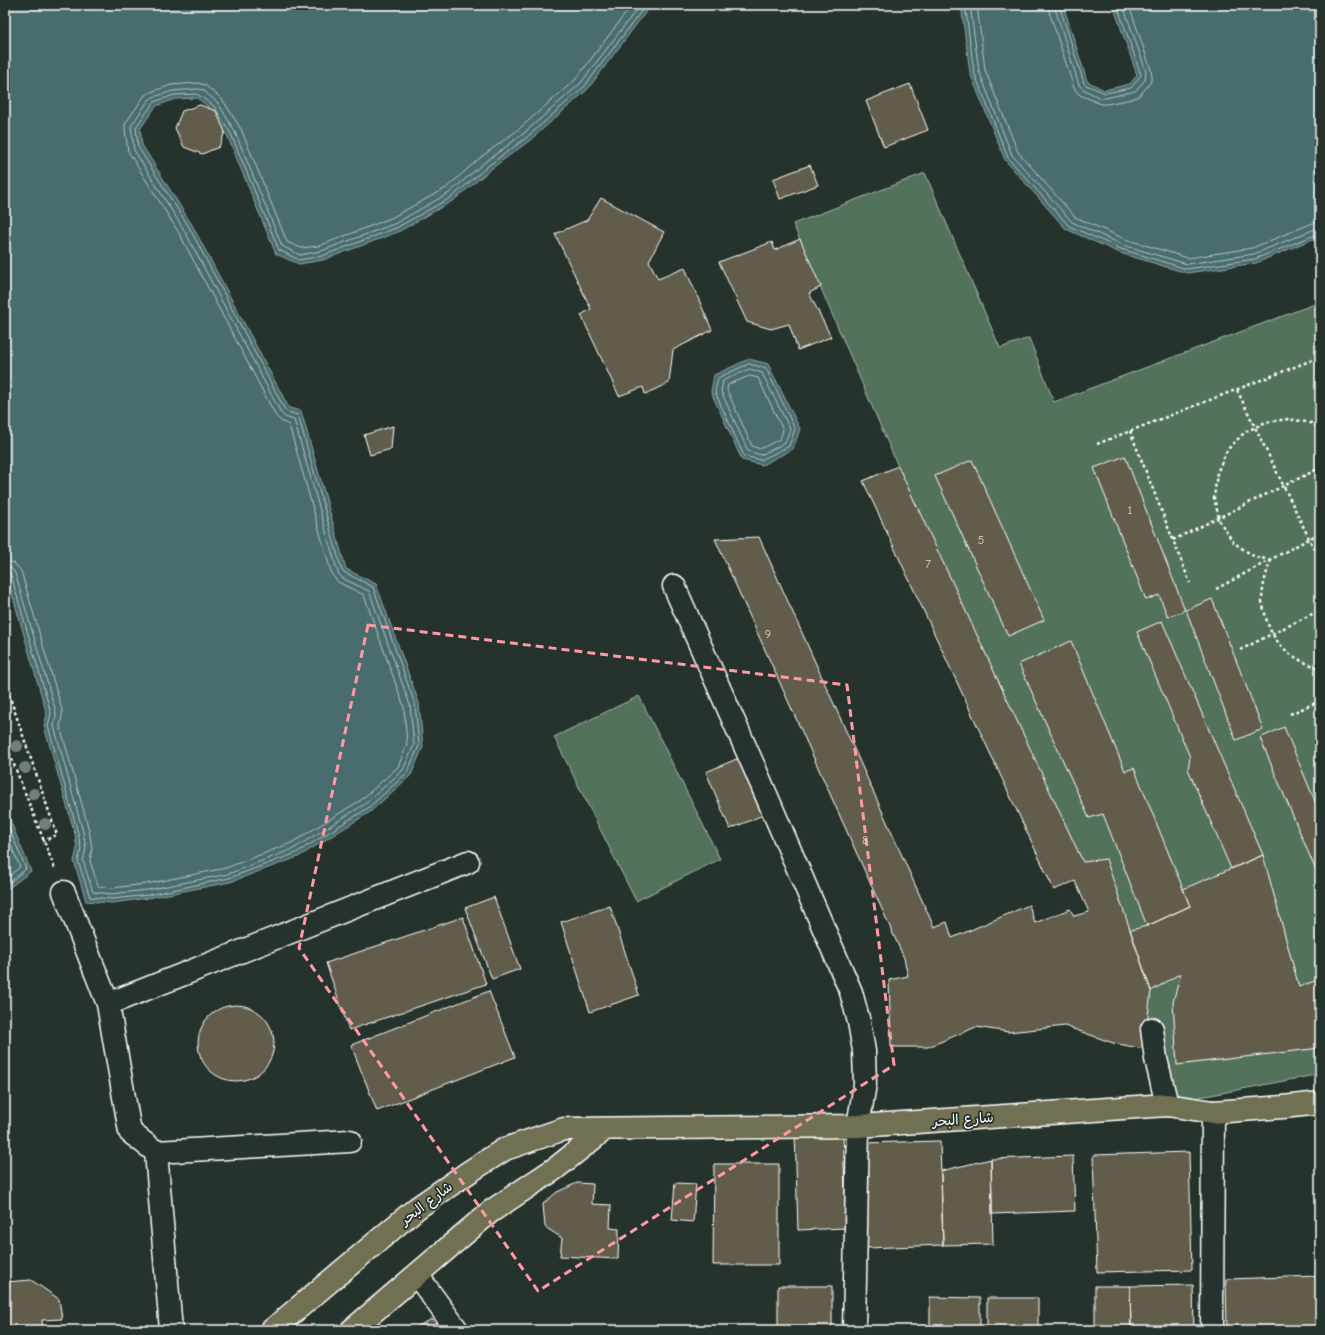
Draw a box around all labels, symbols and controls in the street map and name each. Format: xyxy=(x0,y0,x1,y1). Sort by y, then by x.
house number: 1 xyxy=(1128,503,1133,517)
house number: 5 xyxy=(978,533,984,547)
house number: 7 xyxy=(925,557,931,571)
house number: 9 xyxy=(765,627,771,641)
house number: 8 xyxy=(862,833,868,847)
street label: شارع البحر xyxy=(931,1109,994,1131)
street label: شارع البحر xyxy=(396,1178,456,1230)

